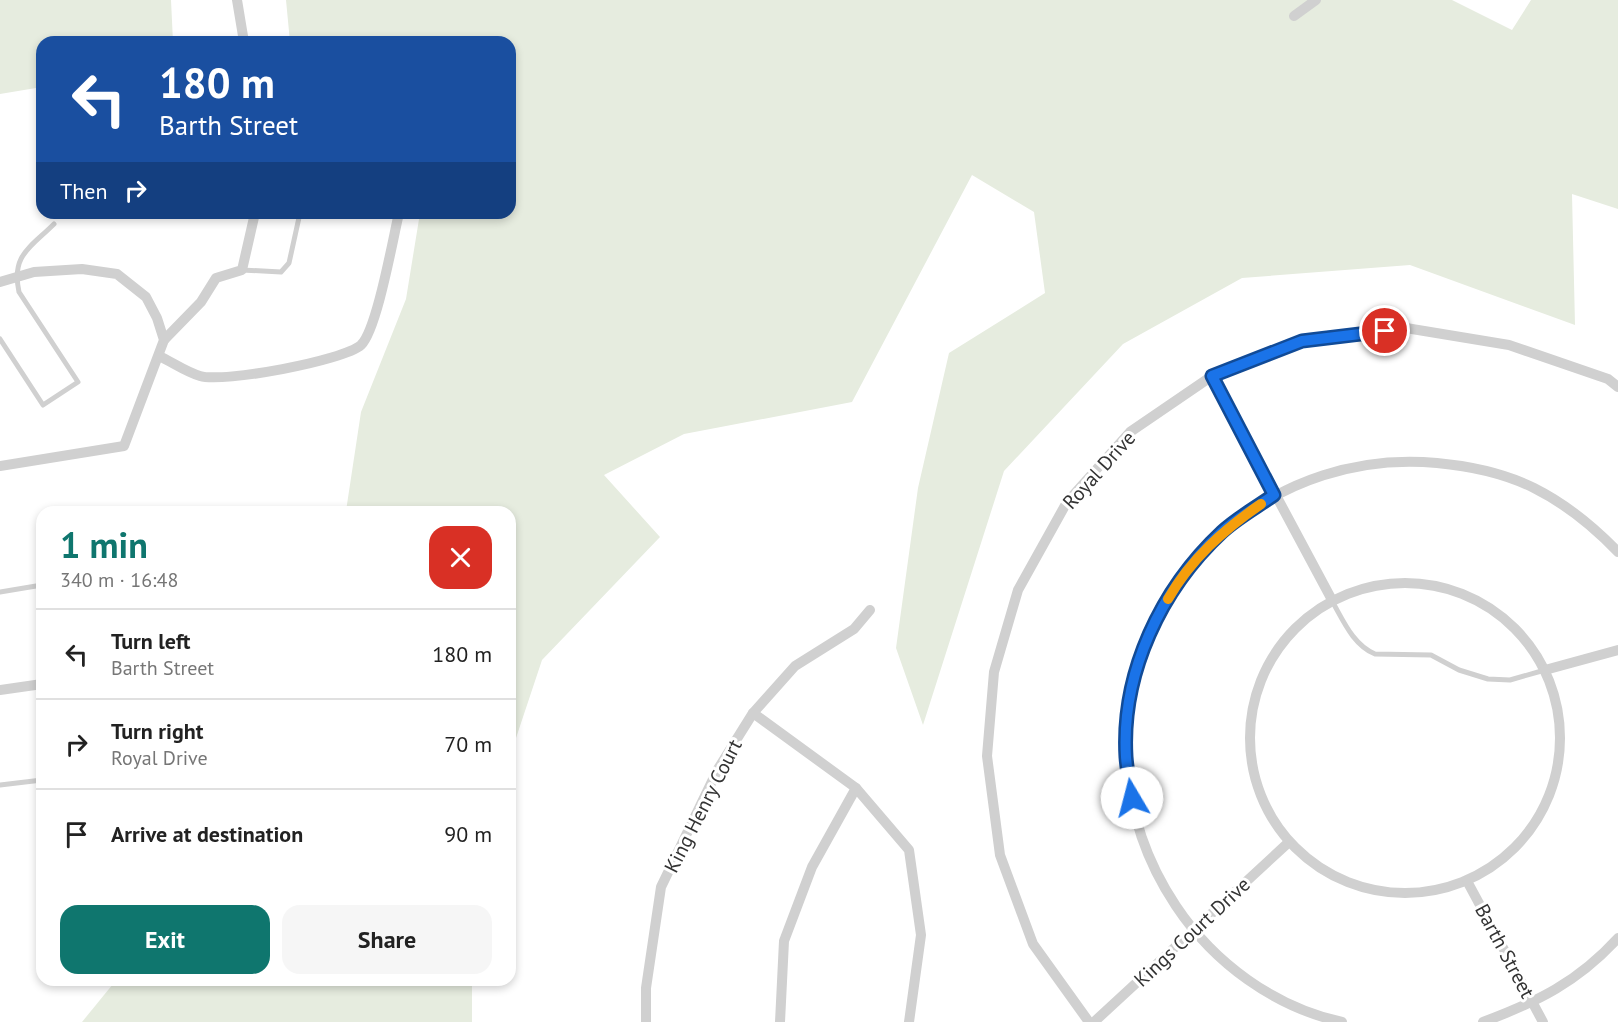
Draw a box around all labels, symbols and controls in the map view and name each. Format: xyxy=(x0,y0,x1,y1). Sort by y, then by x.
text: 180 m xyxy=(159,55,275,110)
icon: left xyxy=(60,60,138,138)
text: Barth Street xyxy=(159,108,298,142)
icon: right xyxy=(119,174,152,207)
text: Then xyxy=(60,177,107,205)
pin xyxy=(1359,305,1410,356)
icon: arrive xyxy=(1368,314,1401,347)
street label: Royal Drive xyxy=(1057,425,1141,515)
text: 1 min xyxy=(60,521,148,568)
button: close xyxy=(429,526,492,589)
text: 340 m · 16:48 xyxy=(60,567,178,593)
text: Turn left xyxy=(111,627,191,655)
icon: left xyxy=(60,638,93,671)
text: 180 m xyxy=(432,640,492,668)
text: Barth Street xyxy=(111,655,214,681)
text: Turn right xyxy=(111,717,203,745)
icon: right xyxy=(60,728,93,761)
text: 70 m xyxy=(444,730,492,758)
street label: King Henry Court xyxy=(658,735,748,877)
text: Royal Drive xyxy=(111,745,208,771)
position arrow xyxy=(1100,766,1164,830)
icon: arrive xyxy=(60,818,93,851)
text: Arrive at destination xyxy=(111,820,303,848)
text: 90 m xyxy=(444,820,492,848)
street label: Kings Court Drive xyxy=(1128,871,1256,993)
street label: Barth Street xyxy=(1469,899,1541,1003)
button: Exit xyxy=(60,905,270,974)
button: Share xyxy=(282,905,492,974)

